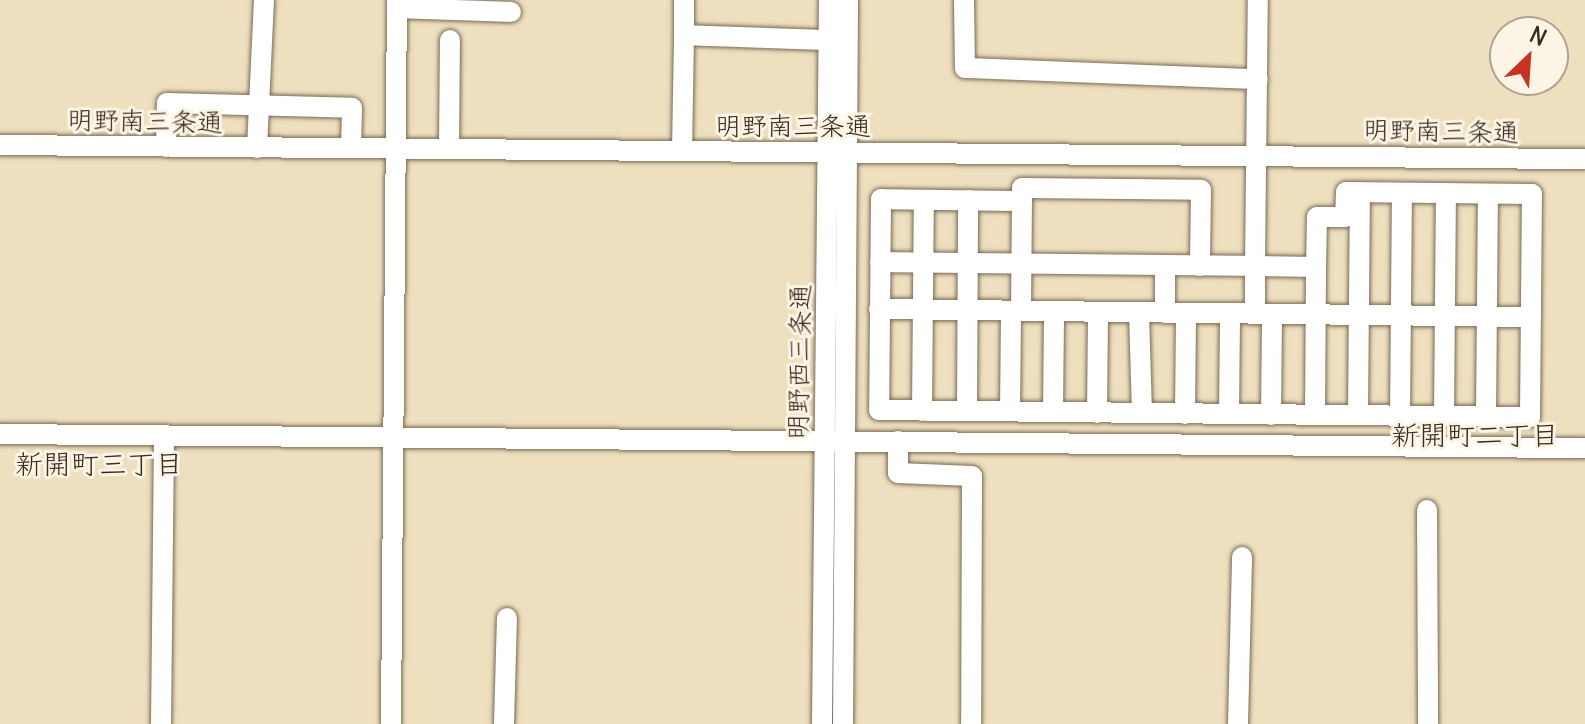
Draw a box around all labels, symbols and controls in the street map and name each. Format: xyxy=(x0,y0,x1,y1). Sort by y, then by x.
north arrow xyxy=(1489,16,1569,96)
text: N xyxy=(1525,20,1551,52)
street label: 明野南三条通 xyxy=(67,104,223,138)
street label: 明野南三条通 xyxy=(715,110,871,142)
street label: 明野南三条通 xyxy=(1363,114,1519,148)
street label: 明野西三条通 xyxy=(782,284,816,440)
district label: 新開町二丁目 xyxy=(1391,418,1559,452)
district label: 新開町三丁目 xyxy=(15,447,183,481)

